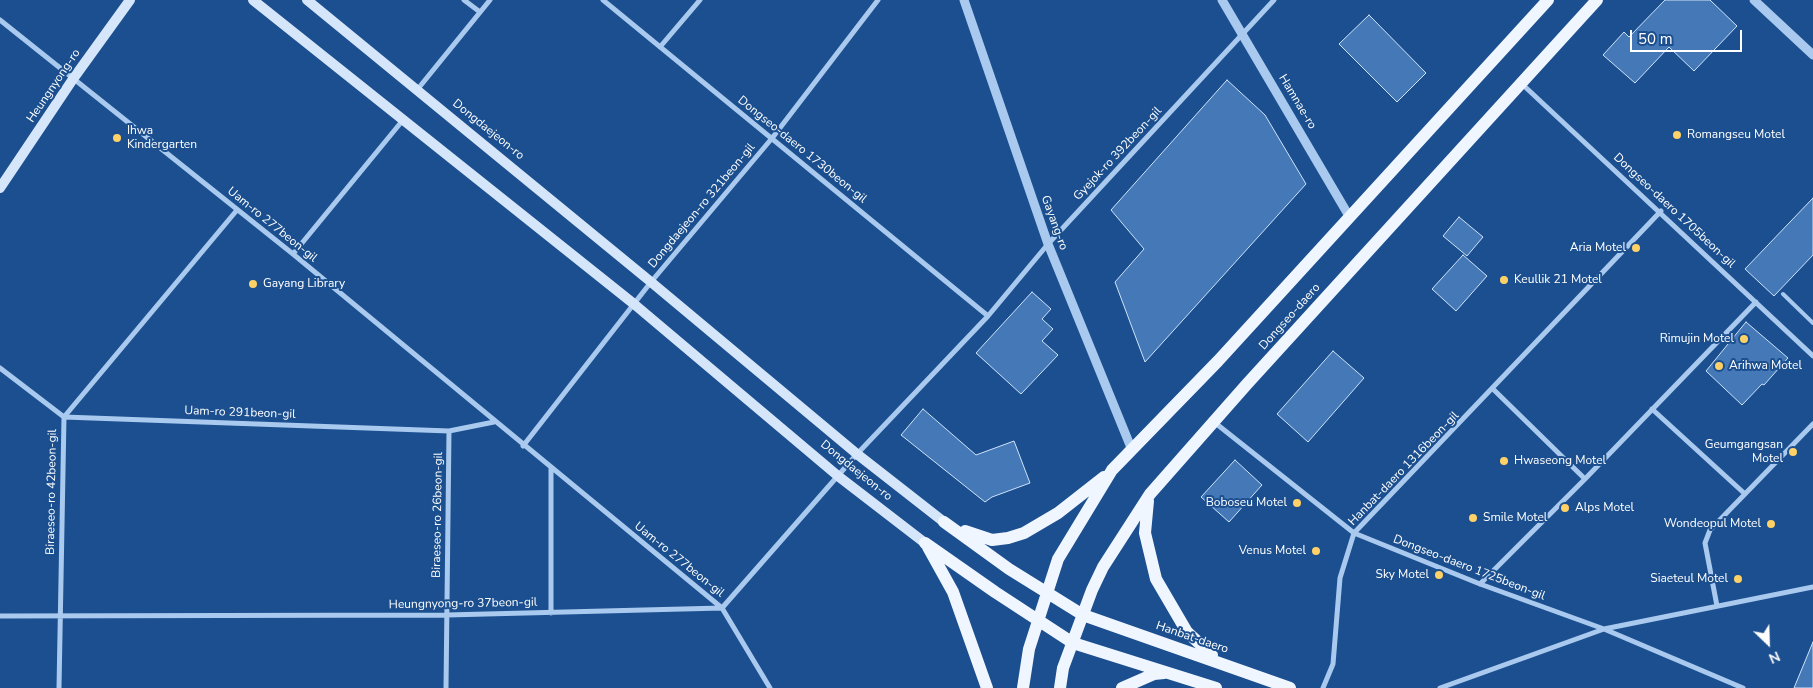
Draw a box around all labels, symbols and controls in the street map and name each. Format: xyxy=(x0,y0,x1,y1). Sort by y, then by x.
scale bar xyxy=(1633,20,1746,52)
text: 50 m xyxy=(1638,29,1673,49)
street label: Heungnyong-ro xyxy=(24,47,84,125)
street label: Hamnae-ro xyxy=(1275,72,1319,132)
street label: Dongseo-daero 1730beon-gil xyxy=(735,94,869,206)
street label: Dongdaejeon-ro xyxy=(449,97,527,163)
street label: Gyejok-ro 392beon-gil xyxy=(1071,104,1165,204)
place label: Ihwa Kindergarten xyxy=(127,124,197,152)
place label: Romangseu Motel xyxy=(1687,128,1785,142)
marker: Romangseu Motel xyxy=(1671,129,1683,141)
marker: Ihwa Kindergarten xyxy=(111,132,123,144)
street label: Dongdaejeon-ro 321beon-gil xyxy=(646,141,758,271)
street label: Dongseo-daero 1705beon-gil xyxy=(1610,151,1738,271)
street label: Uam-ro 277beon-gil xyxy=(224,184,320,266)
street label: Gayang-ro xyxy=(1037,194,1071,252)
place label: Aria Motel xyxy=(1570,241,1626,255)
marker: Aria Motel xyxy=(1630,242,1642,254)
place label: Keullik 21 Motel xyxy=(1514,273,1602,287)
marker: Keullik 21 Motel xyxy=(1498,274,1510,286)
place label: Gayang Library xyxy=(263,277,345,291)
marker: Gayang Library xyxy=(247,278,259,290)
street label: Dongseo-daero xyxy=(1256,281,1324,353)
place label: Rimujin Motel xyxy=(1660,332,1734,346)
marker: Rimujin Motel xyxy=(1738,333,1750,345)
place label: Arihwa Motel xyxy=(1729,359,1802,373)
marker: Arihwa Motel xyxy=(1713,360,1725,372)
street label: Uam-ro 291beon-gil xyxy=(184,404,296,422)
street label: Hanbat-daero 1316beon-gil xyxy=(1346,409,1462,529)
street label: Biraeseo-ro 42beon-gil xyxy=(44,429,60,555)
street label: Dongdaejeon-ro xyxy=(817,438,895,504)
place label: Geumgangsan Motel xyxy=(1705,438,1783,466)
marker: Geumgangsan Motel xyxy=(1787,446,1799,458)
street label: Biraeseo-ro 26beon-gil xyxy=(430,452,446,578)
place label: Hwaseong Motel xyxy=(1514,454,1606,468)
marker: Hwaseong Motel xyxy=(1498,455,1510,467)
place label: Boboseu Motel xyxy=(1206,496,1287,510)
marker: Boboseu Motel xyxy=(1291,497,1303,509)
place label: Alps Motel xyxy=(1575,501,1634,515)
marker: Alps Motel xyxy=(1559,502,1571,514)
place label: Smile Motel xyxy=(1483,511,1547,525)
marker: Smile Motel xyxy=(1467,512,1479,524)
place label: Wondeopul Motel xyxy=(1664,517,1761,531)
marker: Wondeopul Motel xyxy=(1765,518,1777,530)
street label: Uam-ro 277beon-gil xyxy=(631,519,727,601)
street label: Dongseo-daero 1725beon-gil xyxy=(1391,532,1547,604)
place label: Venus Motel xyxy=(1239,544,1306,558)
marker: Venus Motel xyxy=(1310,545,1322,557)
place label: Sky Motel xyxy=(1376,568,1429,582)
marker: Sky Motel xyxy=(1433,569,1445,581)
place label: Siaeteul Motel xyxy=(1650,572,1728,586)
marker: Siaeteul Motel xyxy=(1732,573,1744,585)
street label: Heungnyong-ro 37beon-gil xyxy=(389,596,537,612)
north arrow xyxy=(1743,618,1793,668)
street label: Hanbat-daero xyxy=(1154,619,1230,657)
text: N xyxy=(1766,646,1783,668)

